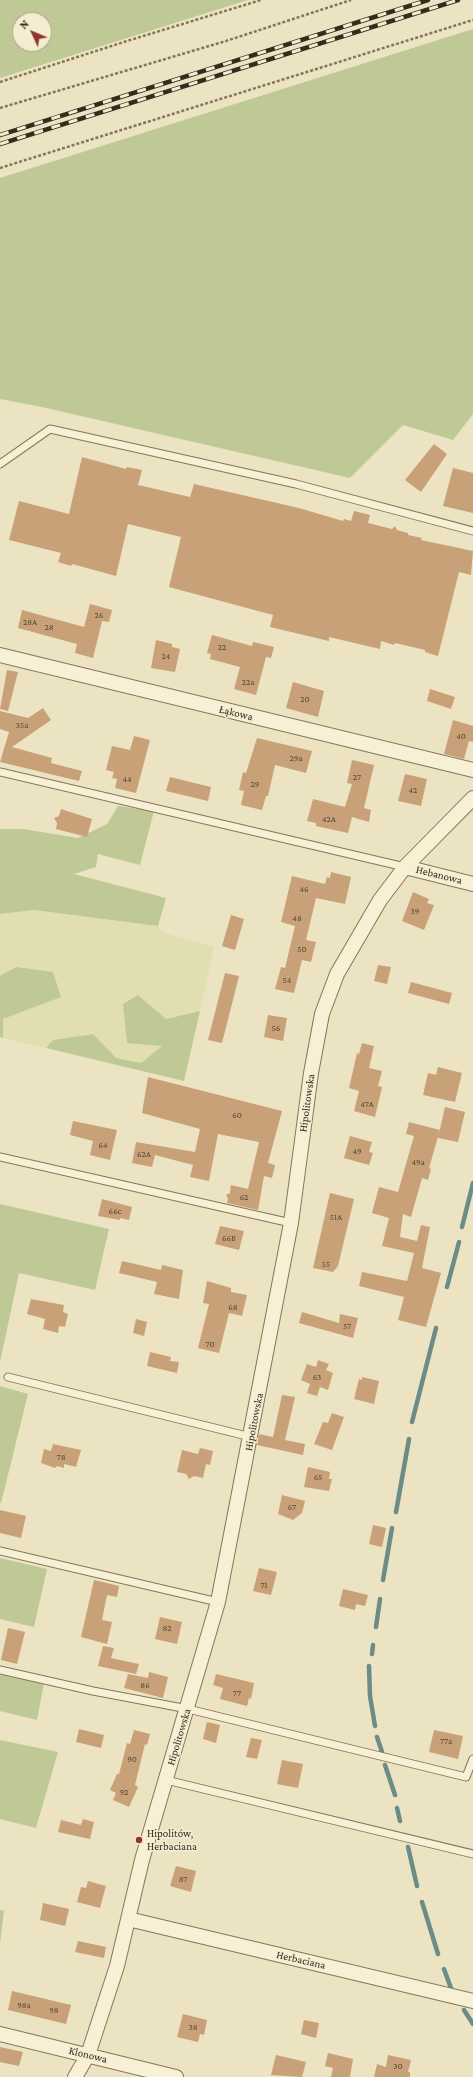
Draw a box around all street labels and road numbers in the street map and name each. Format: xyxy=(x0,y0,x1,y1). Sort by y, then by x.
street label: Łąkowa xyxy=(218,702,254,724)
street label: Hebanowa xyxy=(415,863,463,887)
street label: Hipolitowska xyxy=(296,1073,318,1133)
street label: Hipolitowska xyxy=(242,1392,266,1452)
street label: Hipolitowska xyxy=(164,1707,194,1767)
street label: Herbaciana xyxy=(275,1948,327,1972)
street label: Klonowa xyxy=(67,2044,109,2066)

